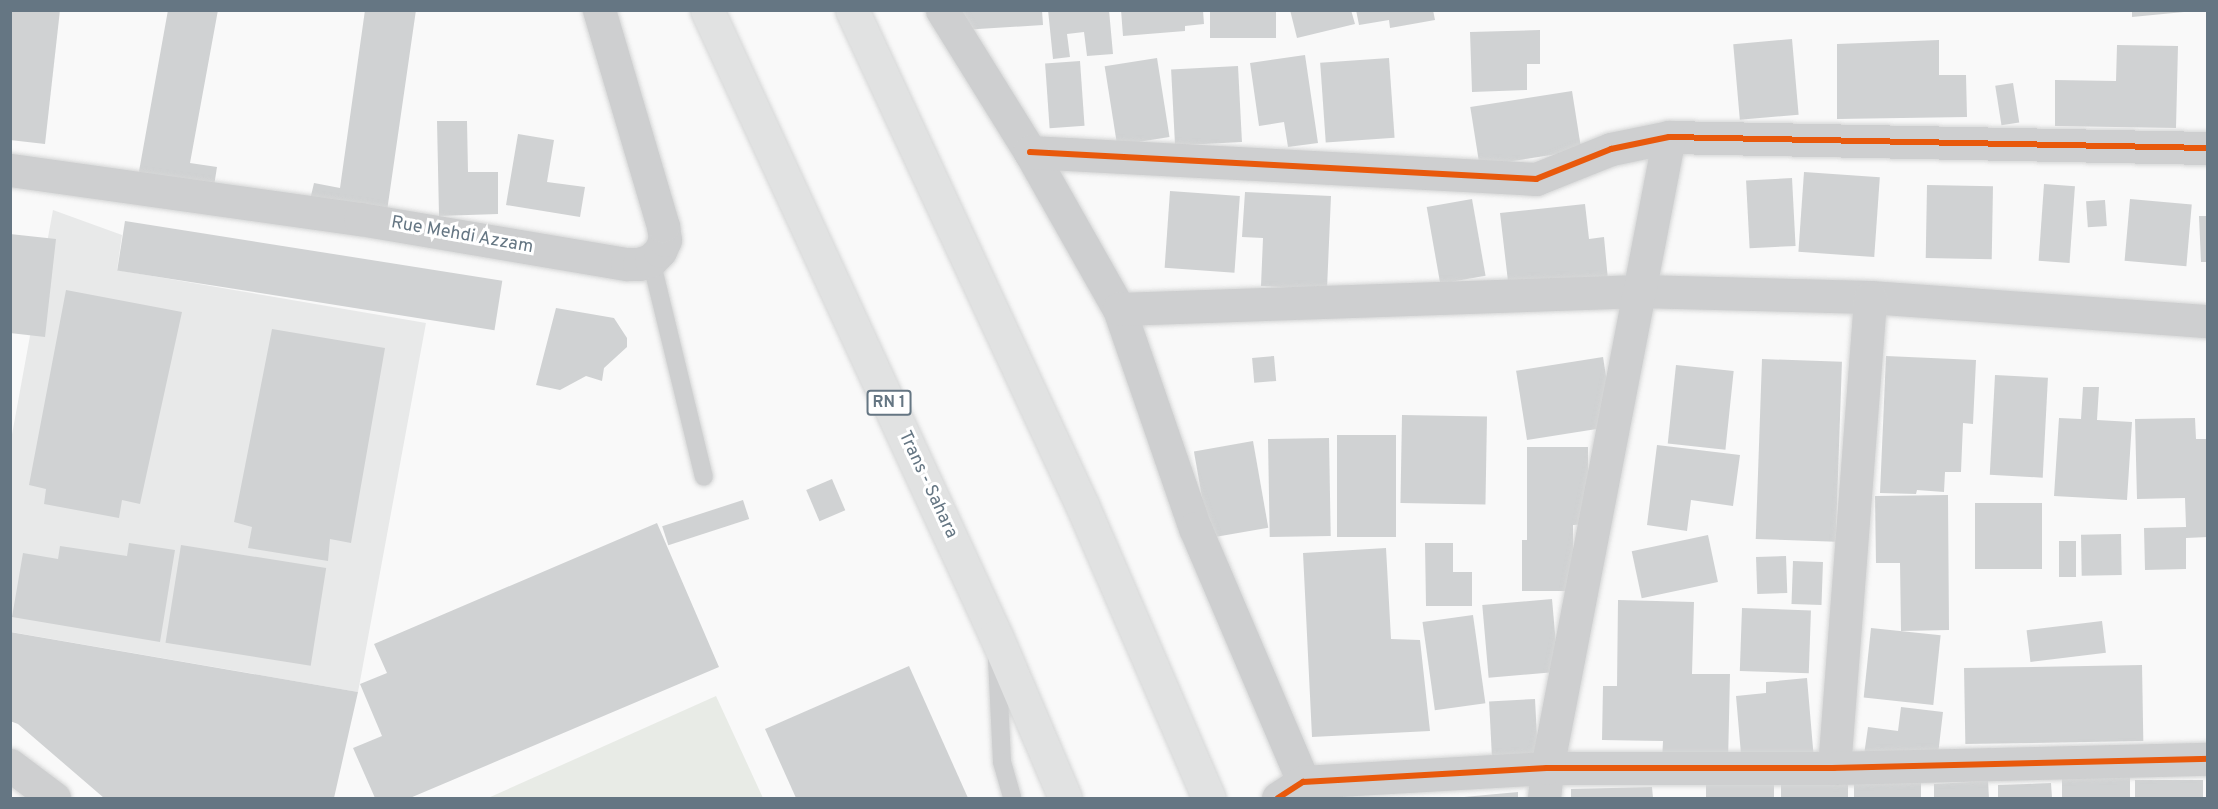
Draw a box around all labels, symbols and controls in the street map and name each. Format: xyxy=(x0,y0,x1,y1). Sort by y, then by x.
street label: Rue Mehdi Azzam xyxy=(389,213,535,259)
road number: RN 1 xyxy=(866,390,912,416)
street label: Trans - Sahara xyxy=(893,428,961,542)

